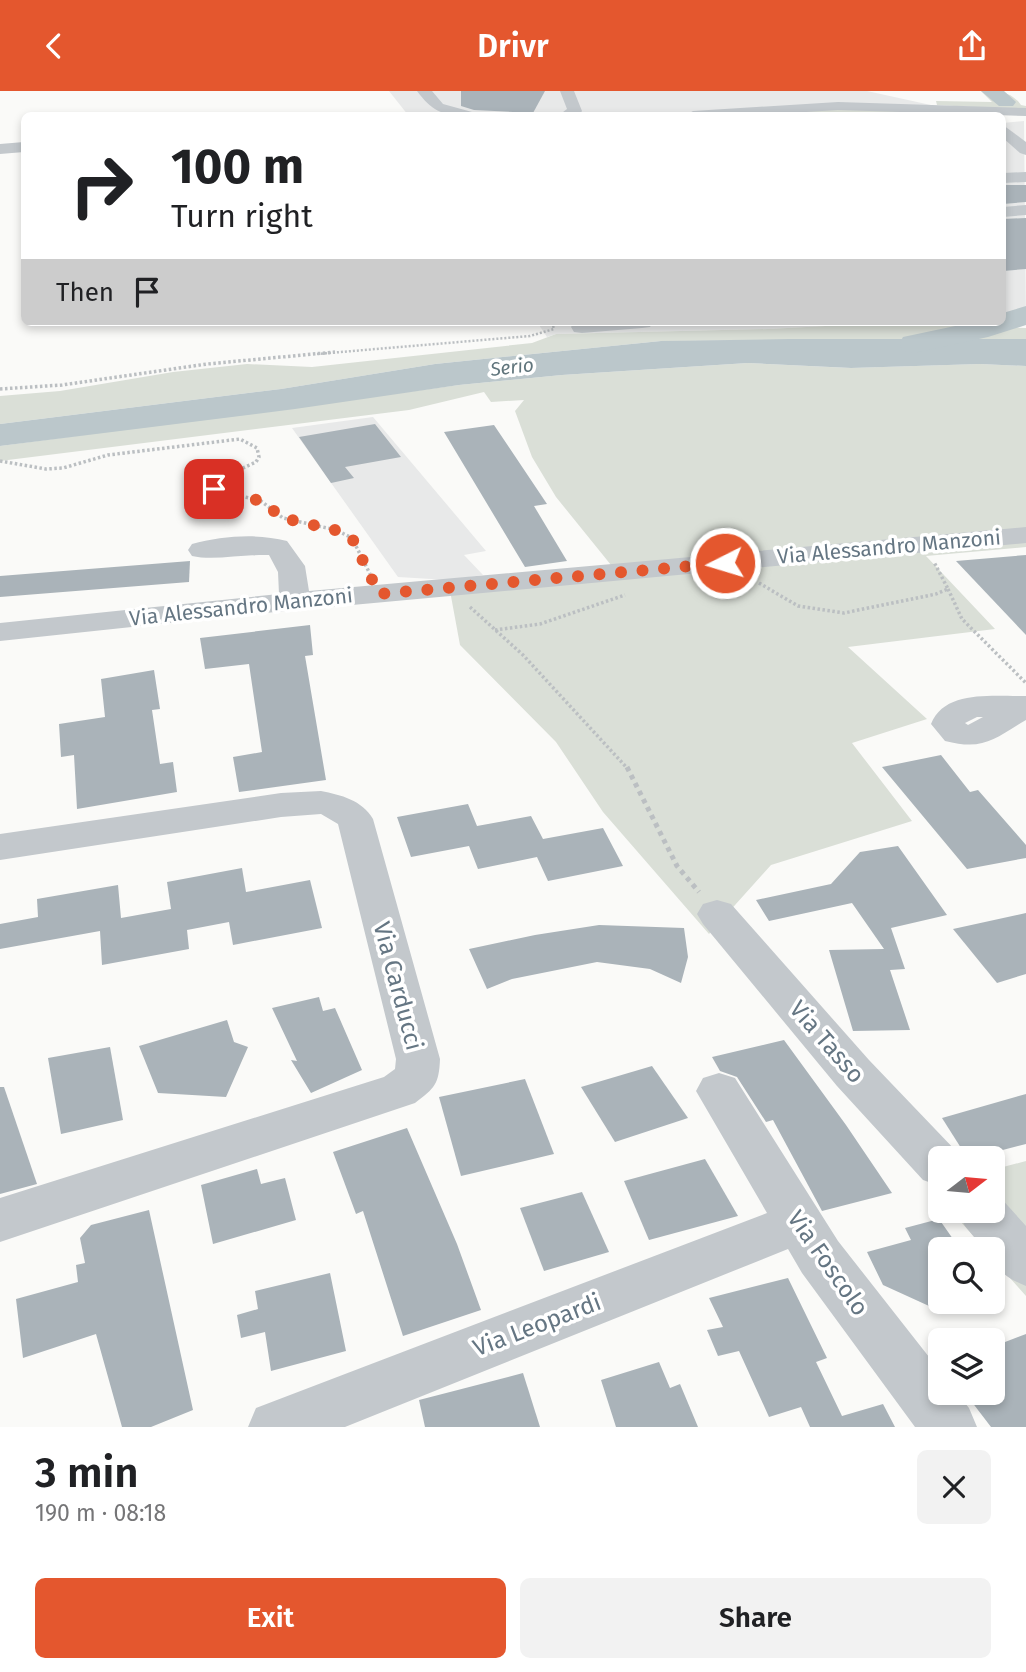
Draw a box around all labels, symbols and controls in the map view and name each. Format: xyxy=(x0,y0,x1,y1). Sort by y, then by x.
icon: back xyxy=(35,27,73,65)
text: Drivr xyxy=(477,27,549,65)
icon: share xyxy=(953,27,991,65)
text: 100 m xyxy=(171,137,304,196)
icon: right xyxy=(56,140,147,231)
text: Turn right xyxy=(171,197,313,235)
icon: arrive xyxy=(128,273,166,311)
text: Then xyxy=(56,277,114,308)
water label: Serio xyxy=(488,353,535,381)
pin xyxy=(184,459,244,519)
icon: arrive xyxy=(195,470,233,508)
street label: Via Alessandro Manzoni xyxy=(776,524,1002,570)
position arrow xyxy=(688,526,762,600)
street label: Via Alessandro Manzoni xyxy=(128,582,354,632)
street label: Via Carducci xyxy=(367,919,429,1053)
street label: Via Tasso xyxy=(784,995,870,1089)
north arrow xyxy=(928,1146,1004,1223)
map controls xyxy=(928,1146,1005,1405)
street label: Via Foscolo xyxy=(782,1205,874,1321)
button: search xyxy=(928,1237,1005,1314)
street label: Via Leopardi xyxy=(469,1288,605,1362)
button: layers xyxy=(928,1328,1005,1405)
text: 3 min xyxy=(35,1448,139,1498)
button: close xyxy=(917,1450,991,1524)
text: 190 m · 08:18 xyxy=(35,1499,166,1527)
button: Exit xyxy=(35,1578,506,1658)
button: Share xyxy=(520,1578,991,1658)

